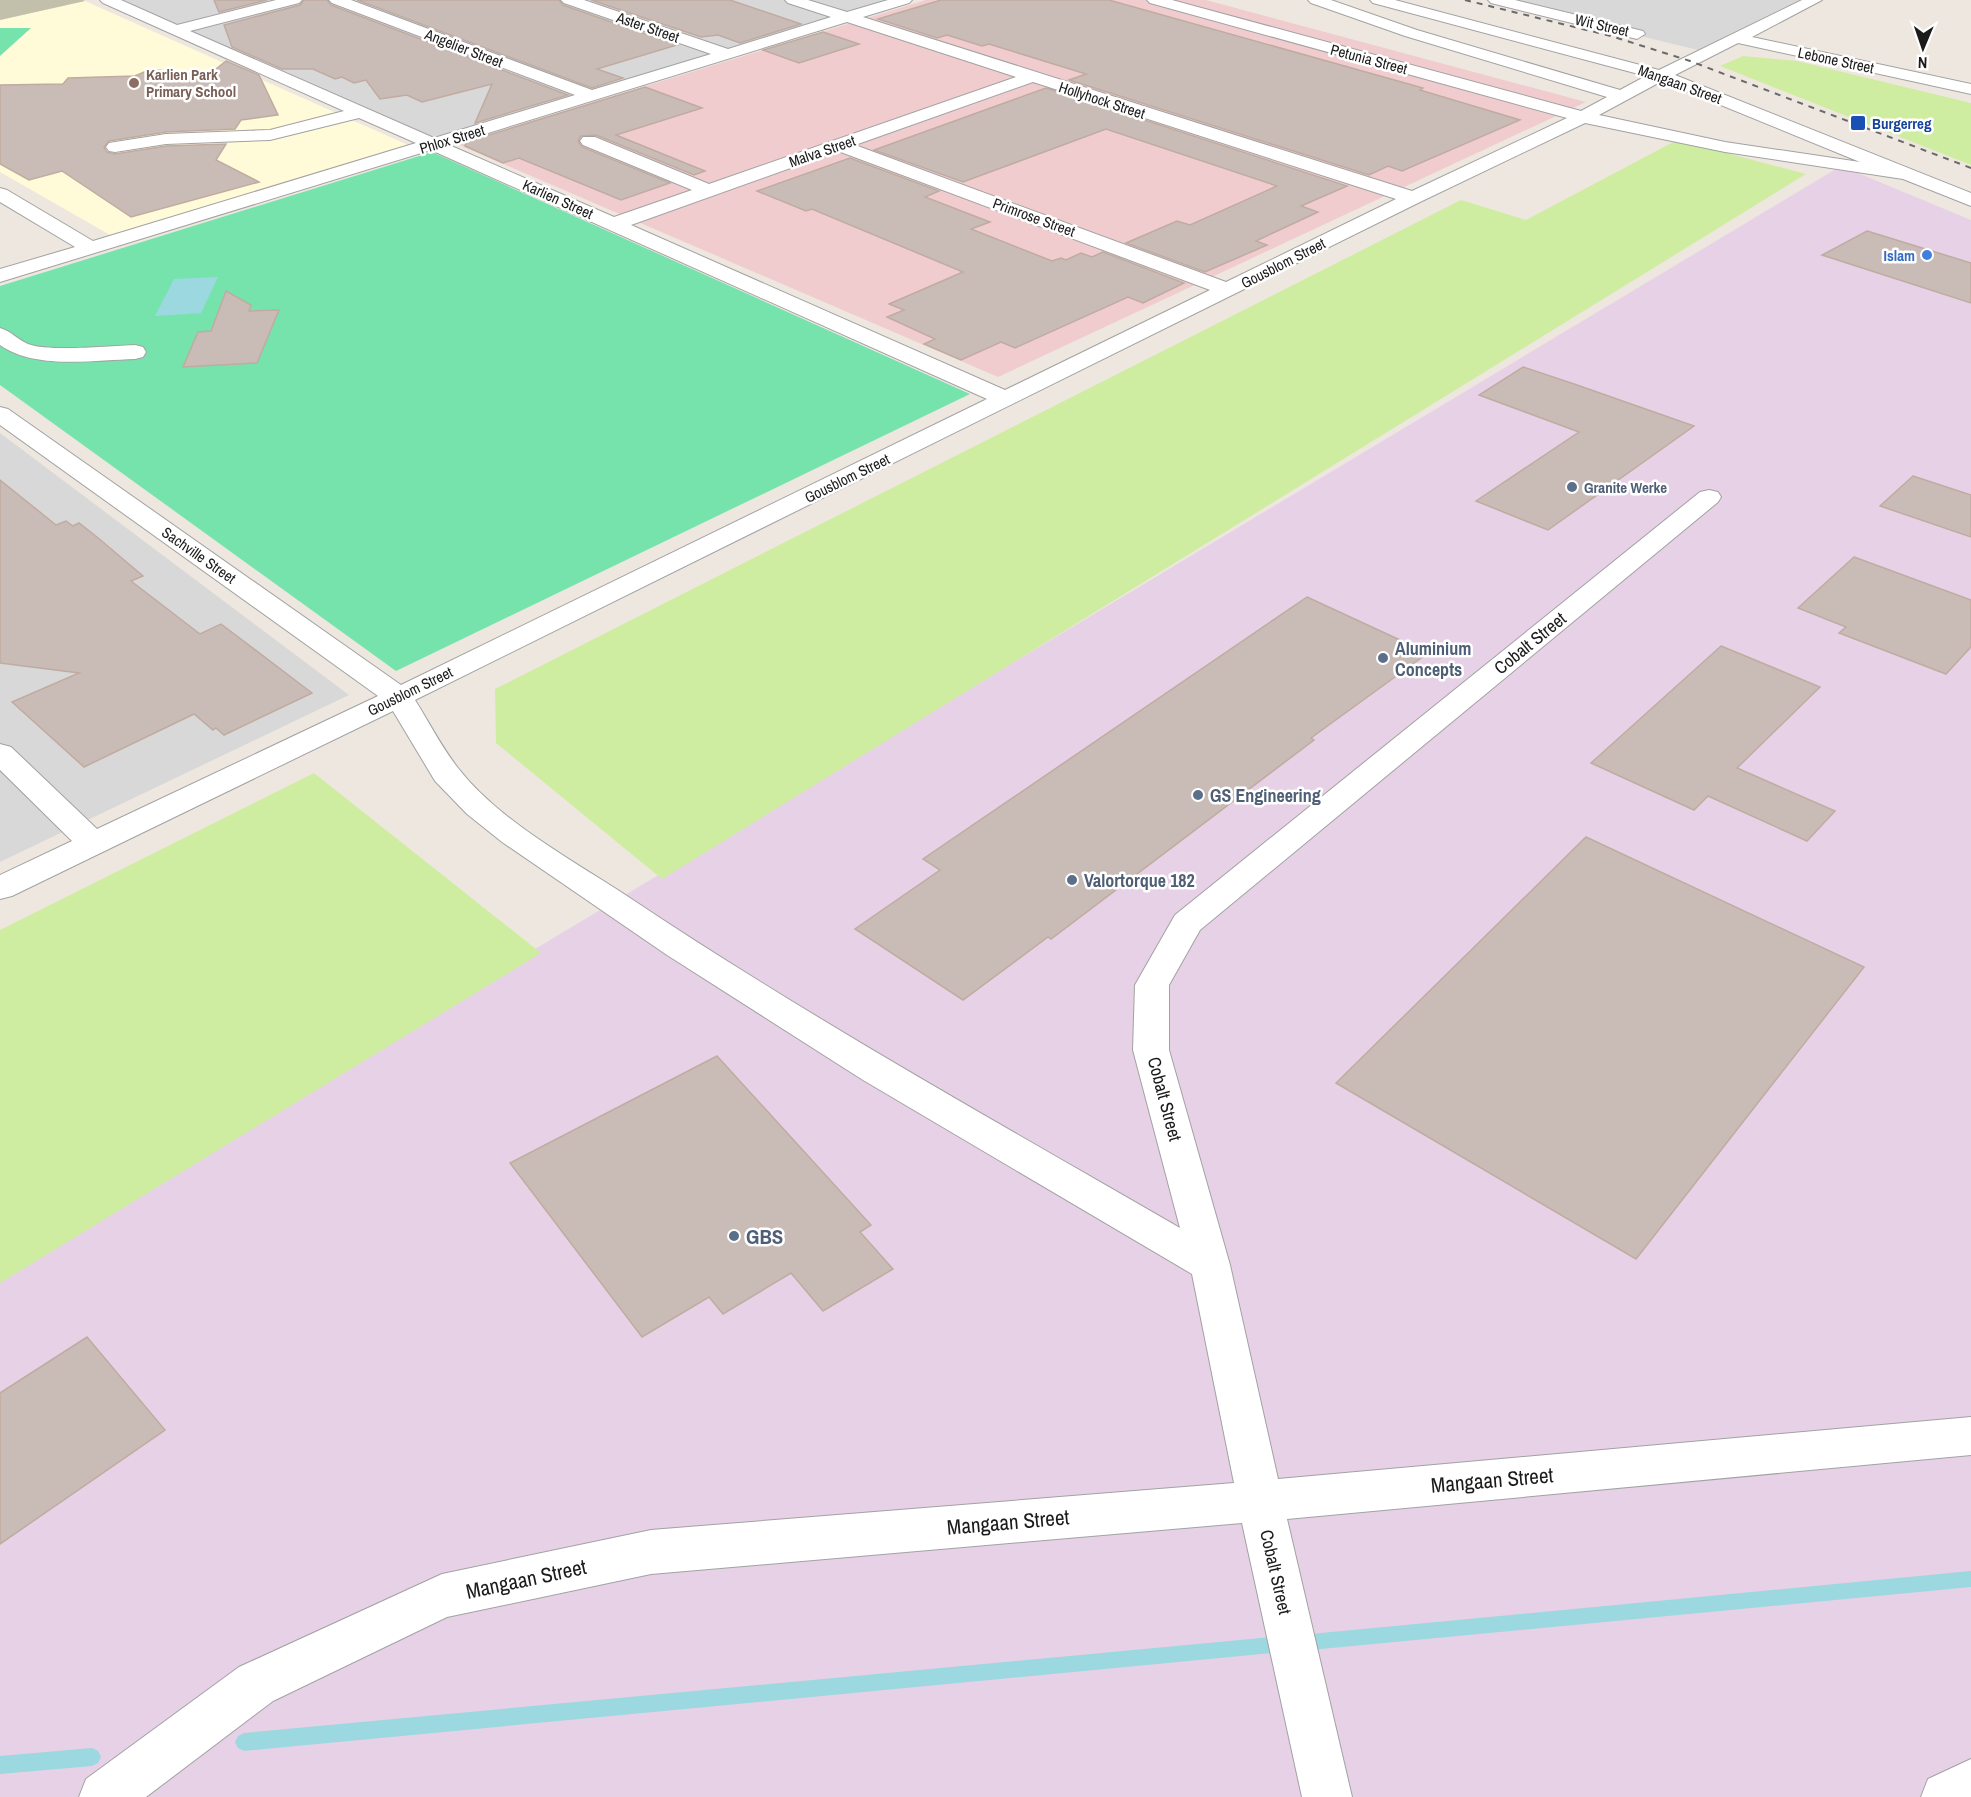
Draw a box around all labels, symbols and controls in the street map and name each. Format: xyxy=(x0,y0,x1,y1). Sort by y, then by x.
street label: Aster Street xyxy=(613,6,683,48)
street label: Wit Street xyxy=(1573,9,1632,42)
north arrow xyxy=(1893,18,1953,78)
street label: Angelier Street xyxy=(421,23,507,73)
street label: Petunia Street xyxy=(1328,39,1410,79)
street label: Lebone Street xyxy=(1796,42,1877,78)
text: N xyxy=(1917,52,1928,74)
street label: Mangaan Street xyxy=(1635,59,1725,109)
place label: Karlien Park Primary School xyxy=(146,64,236,102)
marker: Karlien Park Primary School xyxy=(127,76,141,90)
street label: Hollyhock Street xyxy=(1056,76,1148,124)
place label: Burgerreg xyxy=(1872,113,1932,134)
marker: Burgerreg xyxy=(1849,114,1867,132)
street label: Phlox Street xyxy=(417,119,488,159)
street label: Malva Street xyxy=(786,130,859,172)
street label: Karlien Street xyxy=(519,174,597,224)
street label: Primrose Street xyxy=(990,192,1079,242)
street label: Gousblom Street xyxy=(1237,232,1329,293)
place label: Islam xyxy=(1884,245,1915,266)
marker: Islam xyxy=(1920,248,1934,262)
street label: Gousblom Street xyxy=(801,448,894,508)
place label: Granite Werke xyxy=(1584,477,1667,498)
marker: Granite Werke xyxy=(1565,480,1579,494)
street label: Sachville Street xyxy=(158,522,241,589)
street label: Cobalt Street xyxy=(1489,606,1571,680)
place label: Aluminium Concepts xyxy=(1395,636,1471,682)
marker: Aluminium Concepts xyxy=(1376,651,1390,665)
street label: Gousblom Street xyxy=(364,661,457,721)
place label: GS Engineering xyxy=(1210,783,1321,808)
marker: GS Engineering xyxy=(1191,788,1205,802)
place label: Valortorque 182 xyxy=(1084,868,1195,893)
marker: Valortorque 182 xyxy=(1065,873,1079,887)
street label: Cobalt Street xyxy=(1142,1054,1188,1144)
place label: GBS xyxy=(746,1222,783,1251)
marker: GBS xyxy=(727,1229,741,1243)
street label: Mangaan Street xyxy=(1430,1460,1555,1500)
street label: Mangaan Street xyxy=(946,1502,1071,1542)
street label: Cobalt Street xyxy=(1254,1527,1298,1617)
street label: Mangaan Street xyxy=(463,1552,589,1606)

